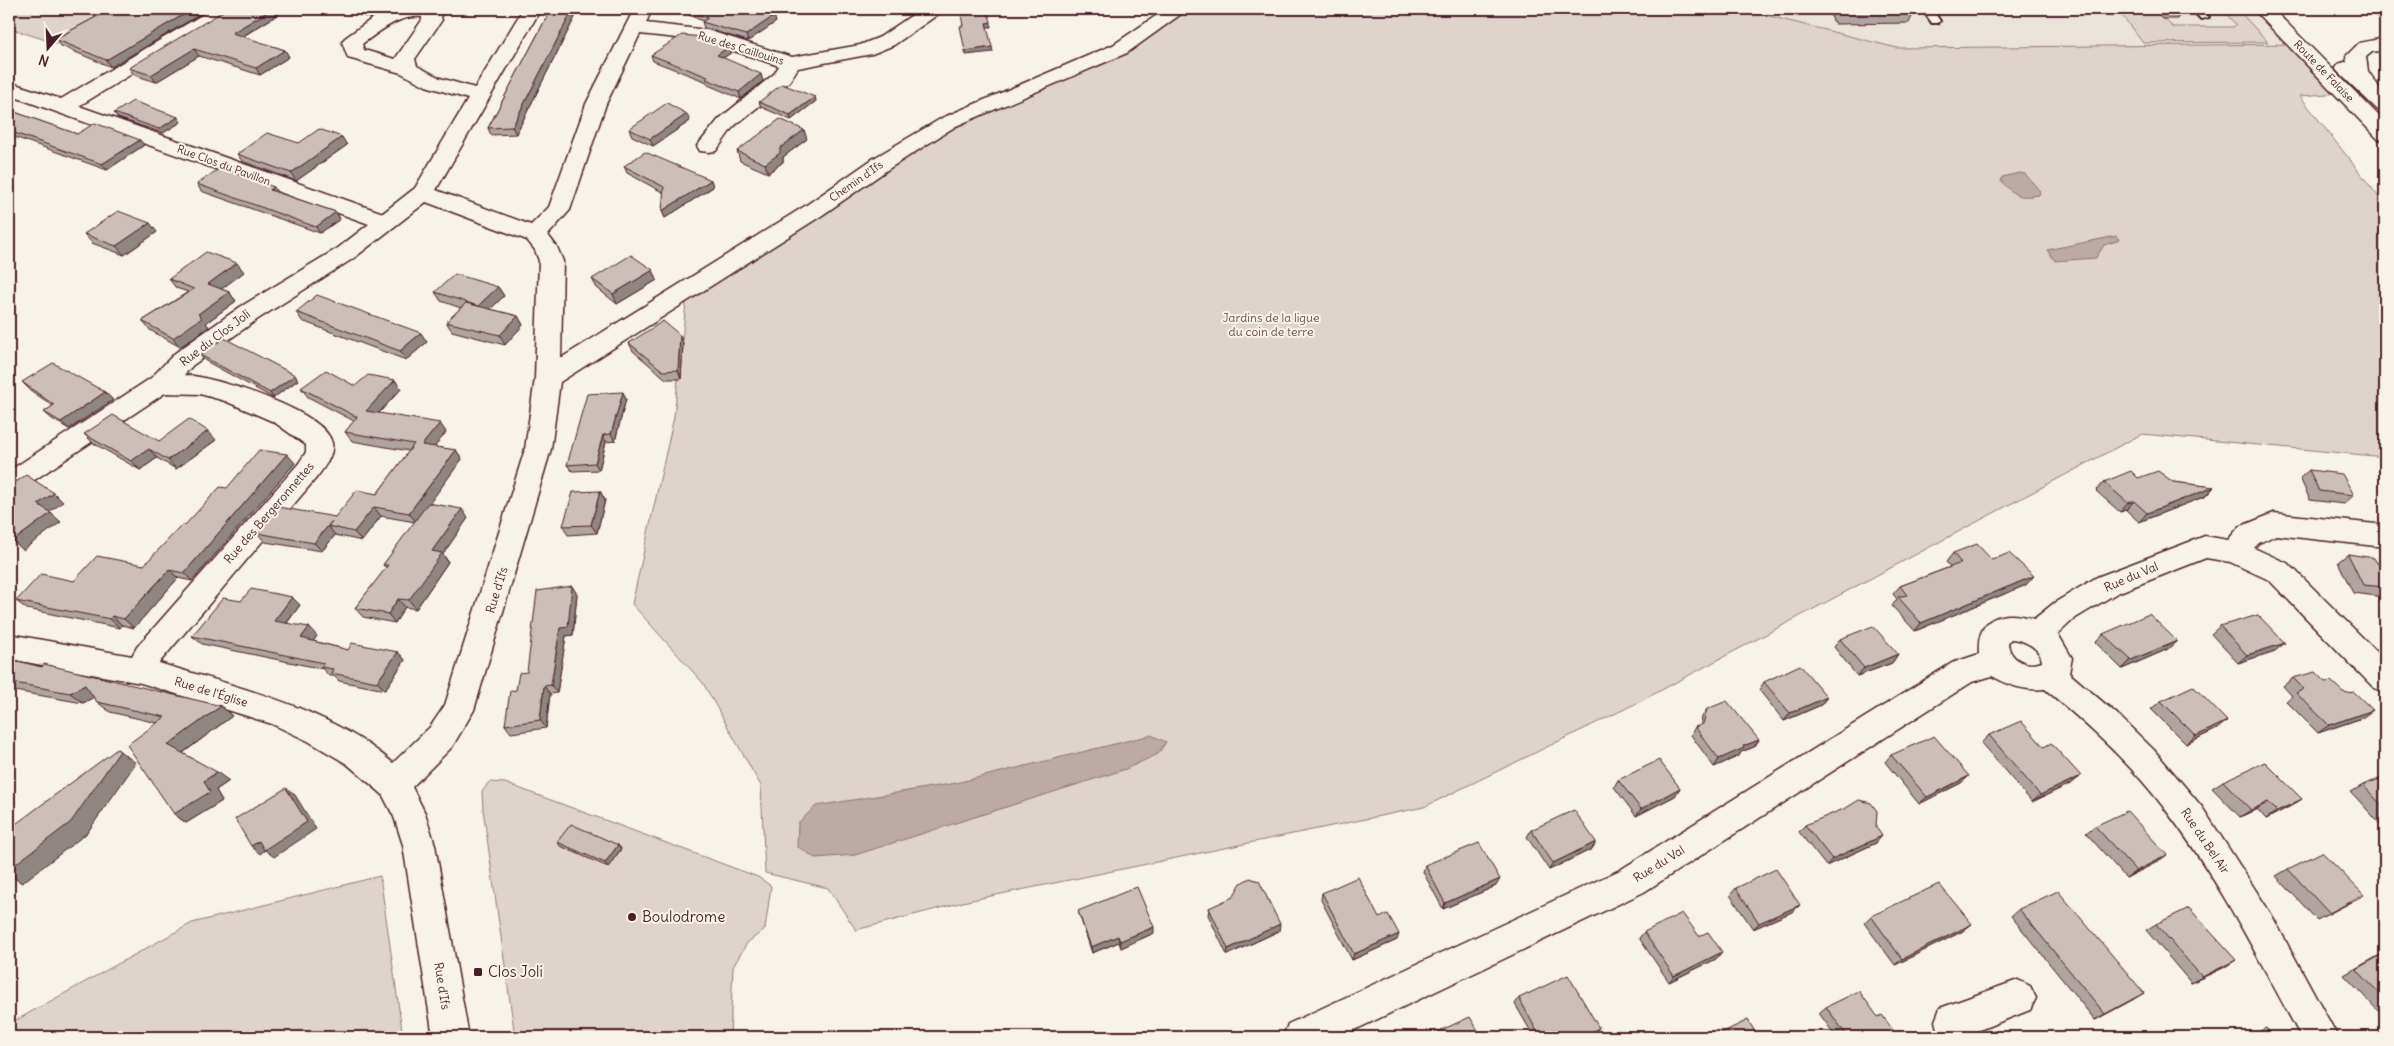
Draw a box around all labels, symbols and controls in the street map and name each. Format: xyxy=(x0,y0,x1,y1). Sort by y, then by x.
north arrow xyxy=(22,22,72,72)
street label: Rue des Caillouins xyxy=(696,28,786,68)
street label: Route de Falaise xyxy=(2291,37,2357,105)
text: N xyxy=(36,50,51,70)
street label: Rue Clos du Pavillon xyxy=(175,142,273,188)
street label: Chemin d'Ifs xyxy=(826,157,886,205)
street label: Rue du Clos Joli xyxy=(176,306,253,369)
park label: Jardins de la ligue du coin de terre xyxy=(1223,310,1319,339)
street label: Rue des Bergeronnettes xyxy=(220,459,317,567)
street label: Rue du Val xyxy=(2101,558,2160,595)
street label: Rue d'Ifs xyxy=(482,565,511,615)
street label: Rue de l'Église xyxy=(173,673,250,710)
street label: Rue du Bel Air xyxy=(2178,805,2233,876)
street label: Rue du Val xyxy=(1630,842,1687,885)
place label: Boulodrome xyxy=(642,907,725,926)
marker: Boulodrome xyxy=(626,911,638,923)
street label: Rue d'Ifs xyxy=(431,961,454,1011)
place label: Clos Joli xyxy=(488,962,543,981)
marker: Clos Joli xyxy=(472,966,484,978)

